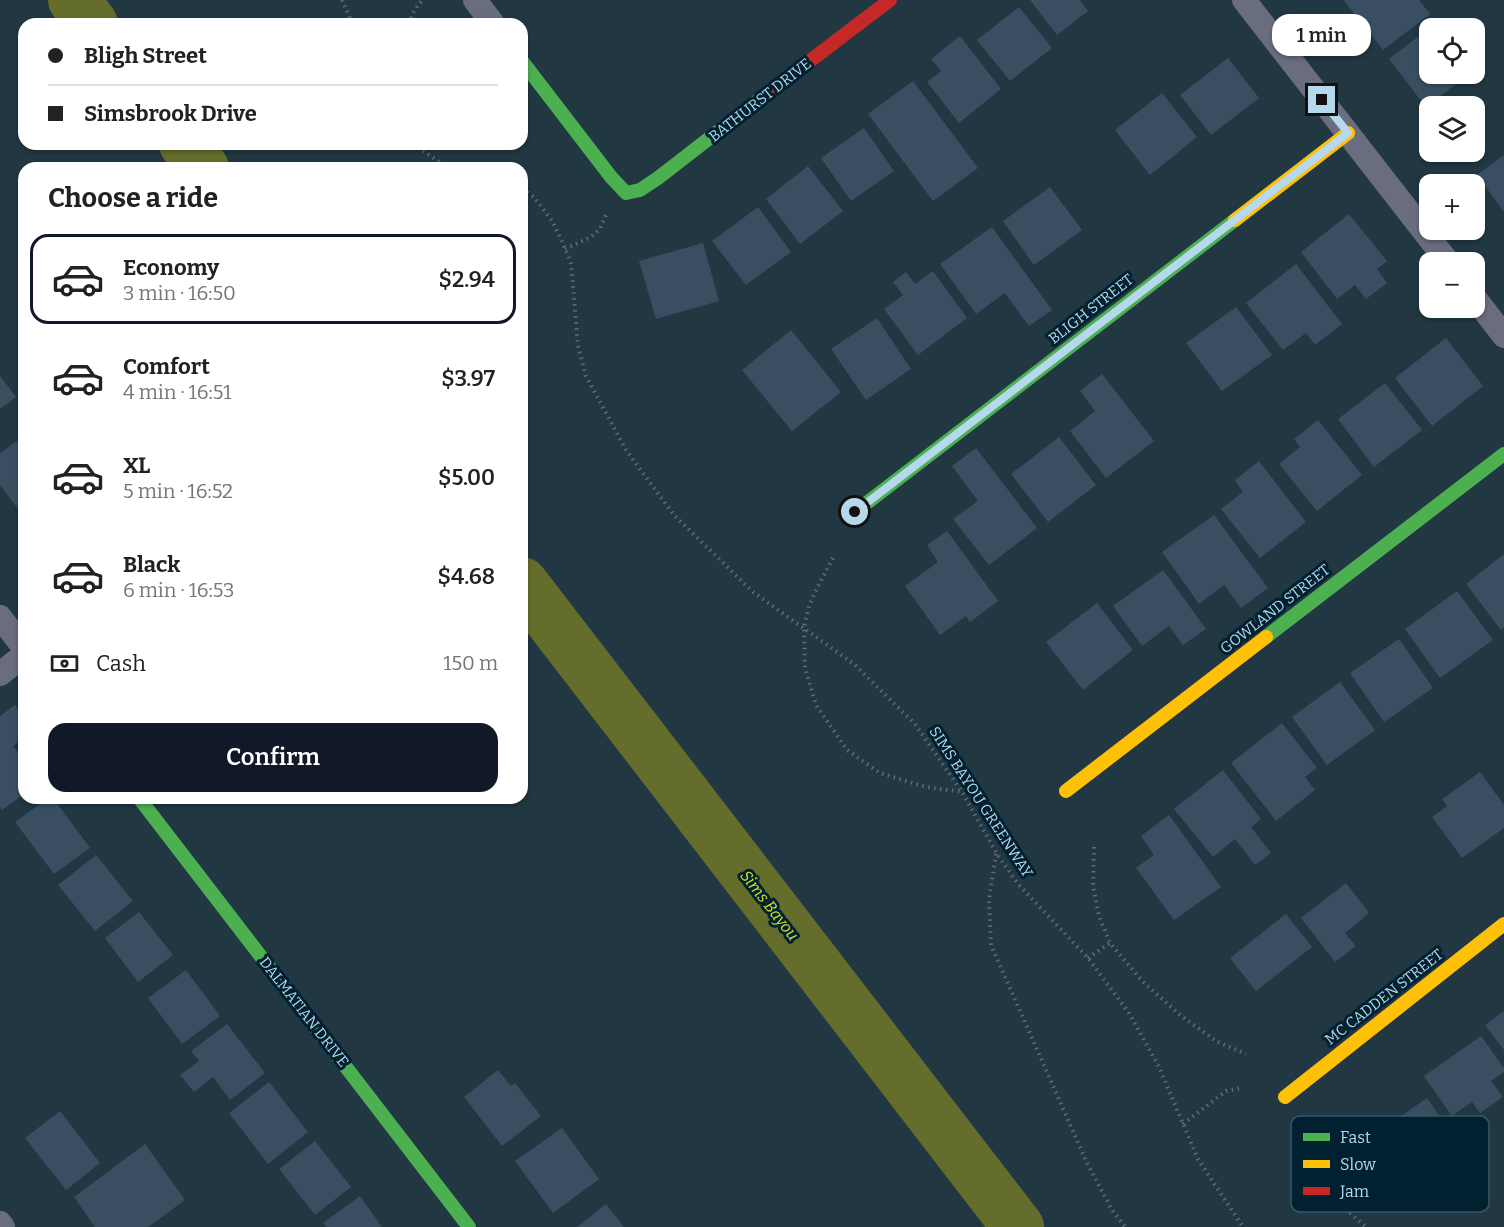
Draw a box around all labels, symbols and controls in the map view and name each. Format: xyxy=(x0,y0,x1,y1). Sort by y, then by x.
callout: 1 min xyxy=(1272,13,1372,55)
map controls xyxy=(1419,18,1485,318)
button: locate xyxy=(1419,18,1485,84)
text: 1 min xyxy=(1296,23,1347,47)
text: Bligh Street xyxy=(84,42,207,69)
street label: BATHURST DRIVE xyxy=(705,54,815,146)
route end xyxy=(1308,86,1335,113)
button: layers xyxy=(1419,96,1485,162)
text: Simsbrook Drive xyxy=(84,100,257,127)
button: + xyxy=(1419,174,1485,240)
text: Choose a ride xyxy=(48,182,218,214)
icon: car xyxy=(51,252,105,306)
button: − xyxy=(1419,252,1485,318)
text: Economy xyxy=(123,254,219,281)
text: $2.94 xyxy=(439,266,495,293)
street label: BLIGH STREET xyxy=(1045,270,1137,348)
text: 3 min · 16:50 xyxy=(123,281,236,305)
icon: car xyxy=(51,351,105,405)
text: Comfort xyxy=(123,353,210,380)
text: $3.97 xyxy=(441,365,495,392)
text: 4 min · 16:51 xyxy=(123,380,231,404)
icon: car xyxy=(51,450,105,504)
text: XL xyxy=(123,452,150,479)
text: $5.00 xyxy=(438,464,495,491)
text: 5 min · 16:52 xyxy=(123,479,233,503)
route start xyxy=(841,498,868,525)
icon: car xyxy=(51,549,105,603)
text: Black xyxy=(123,551,180,578)
street label: GOWLAND STREET xyxy=(1217,561,1334,657)
text: $4.68 xyxy=(438,563,495,590)
text: 6 min · 16:53 xyxy=(123,578,234,602)
icon: cash xyxy=(48,647,81,680)
text: Cash xyxy=(96,650,146,677)
text: 150 m xyxy=(443,651,498,675)
button: Confirm xyxy=(48,723,498,792)
street label: SIMS BAYOU GREENWAY xyxy=(925,723,1037,881)
water label: Sims Bayou xyxy=(736,866,803,944)
street label: MC CADDEN STREET xyxy=(1321,945,1447,1049)
street label: DALMATIAN DRIVE xyxy=(256,954,352,1070)
legend xyxy=(1291,1116,1489,1212)
text: Fast xyxy=(1340,1128,1371,1147)
text: Slow xyxy=(1340,1155,1376,1174)
text: Jam xyxy=(1339,1182,1369,1201)

